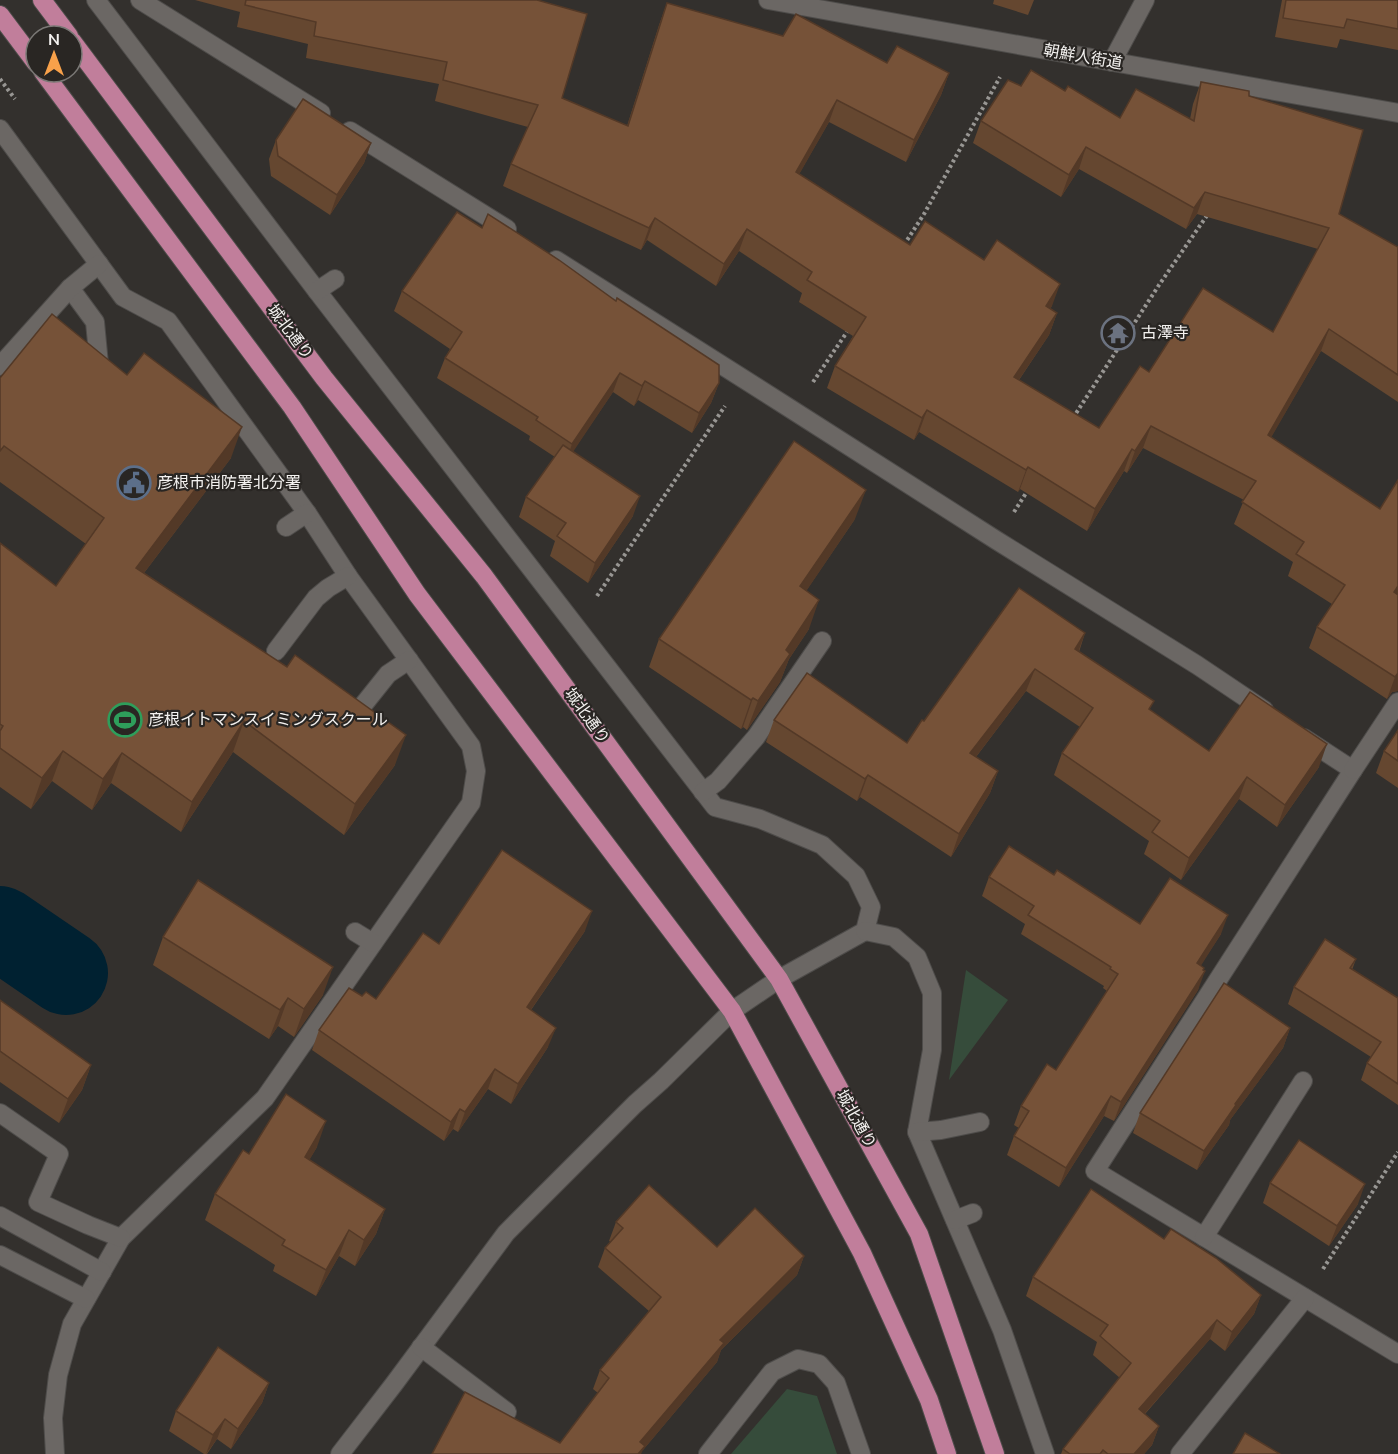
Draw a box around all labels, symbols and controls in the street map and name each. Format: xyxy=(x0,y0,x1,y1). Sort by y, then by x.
north arrow xyxy=(24,24,84,84)
text: N xyxy=(48,29,60,51)
street label: 朝鮮人街道 xyxy=(1042,39,1124,75)
street label: 城北通り xyxy=(262,300,318,364)
temple icon: 古澤寺 xyxy=(1100,315,1136,351)
place label: 古澤寺 xyxy=(1141,322,1189,344)
public building icon: 彦根市消防署北分署 xyxy=(116,465,152,501)
place label: 彦根市消防署北分署 xyxy=(157,472,301,494)
street label: 城北通り xyxy=(559,684,615,748)
sports icon: 彦根イトマンスイミングスクール xyxy=(107,702,143,738)
place label: 彦根イトマンスイミングスクール xyxy=(148,709,388,731)
street label: 城北通り xyxy=(831,1086,881,1152)

